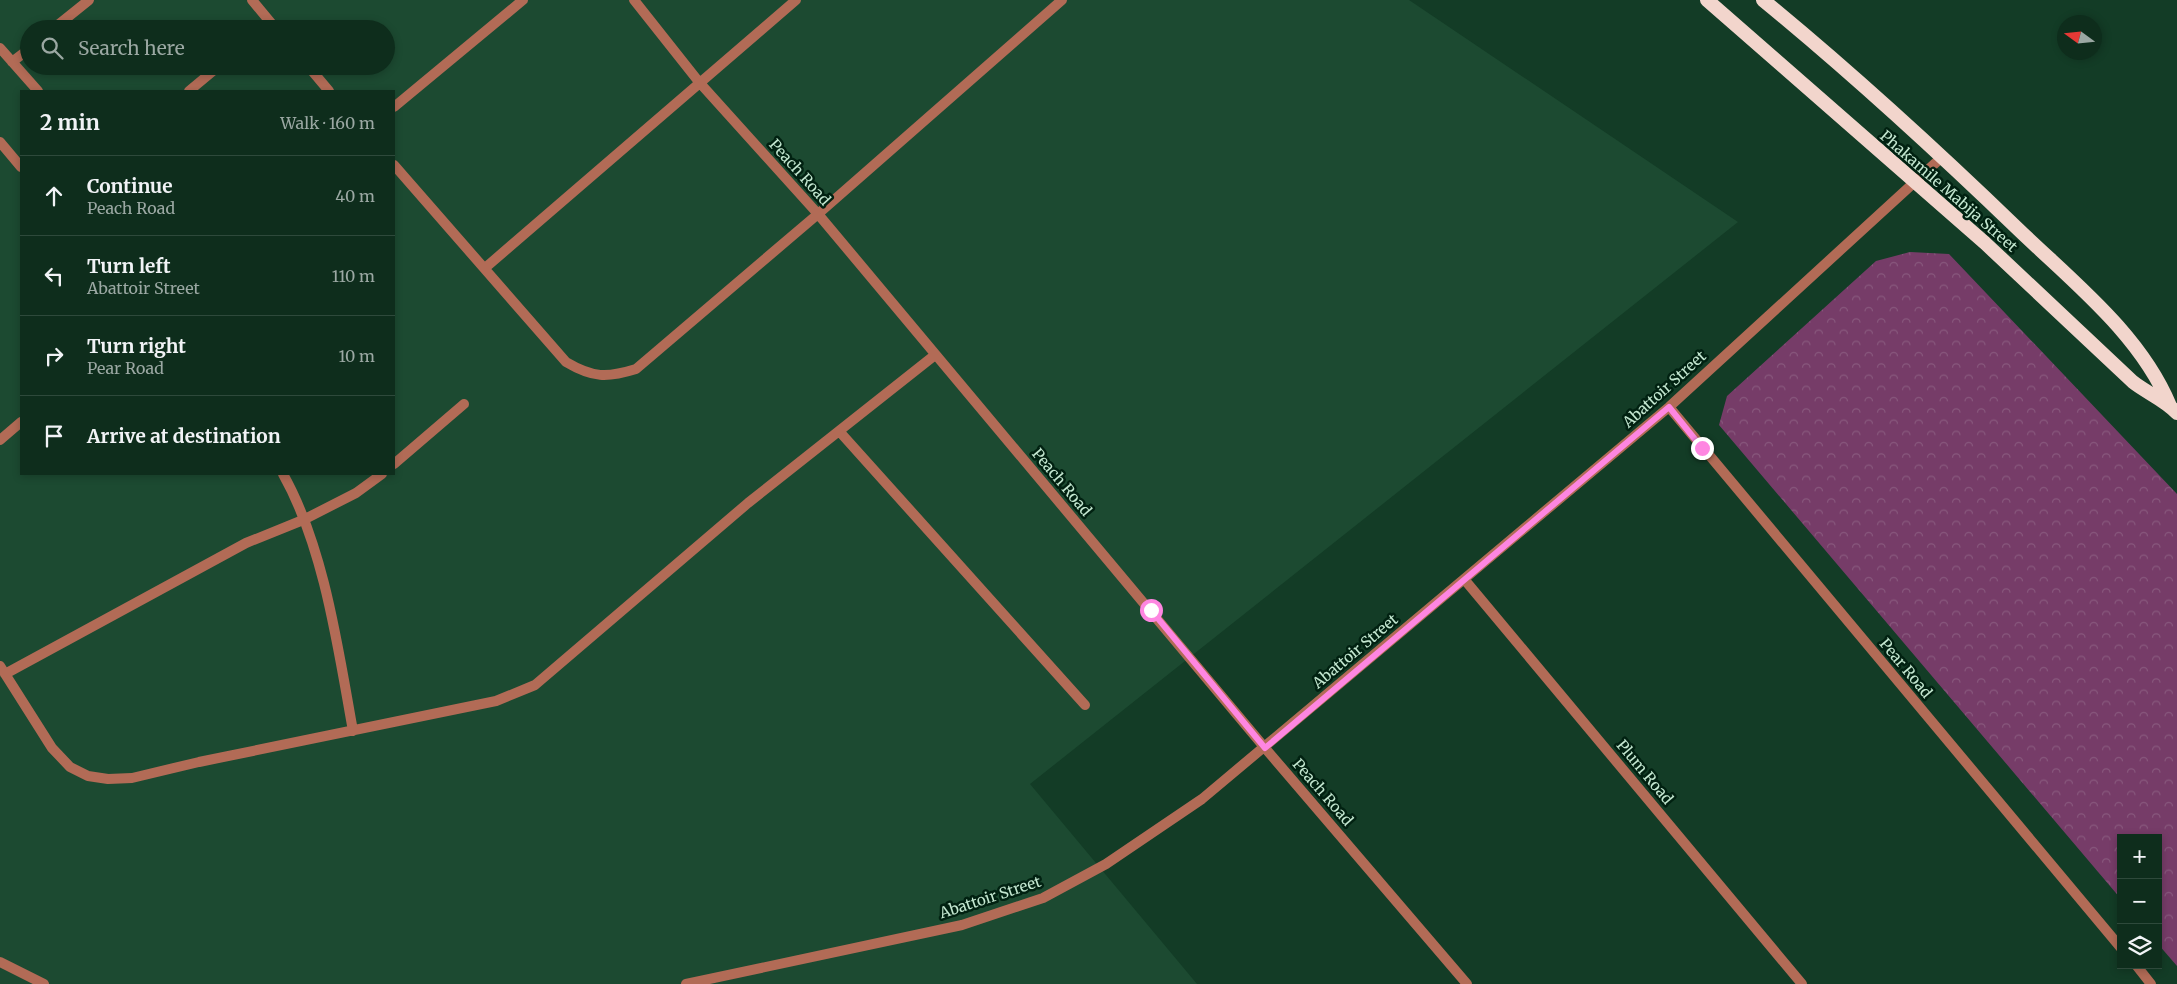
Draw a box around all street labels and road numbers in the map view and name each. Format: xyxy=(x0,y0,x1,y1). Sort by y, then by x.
street label: Phakamile Mabija Street xyxy=(1876,126,2022,256)
street label: Peach Road xyxy=(765,135,835,209)
street label: Abattoir Street xyxy=(1618,346,1710,432)
street label: Peach Road xyxy=(1028,444,1096,520)
street label: Abattoir Street xyxy=(1308,610,1402,693)
street label: Pear Road xyxy=(1876,634,1936,702)
street label: Plum Road xyxy=(1613,736,1677,808)
street label: Peach Road xyxy=(1289,755,1357,829)
street label: Abattoir Street xyxy=(936,872,1043,923)

